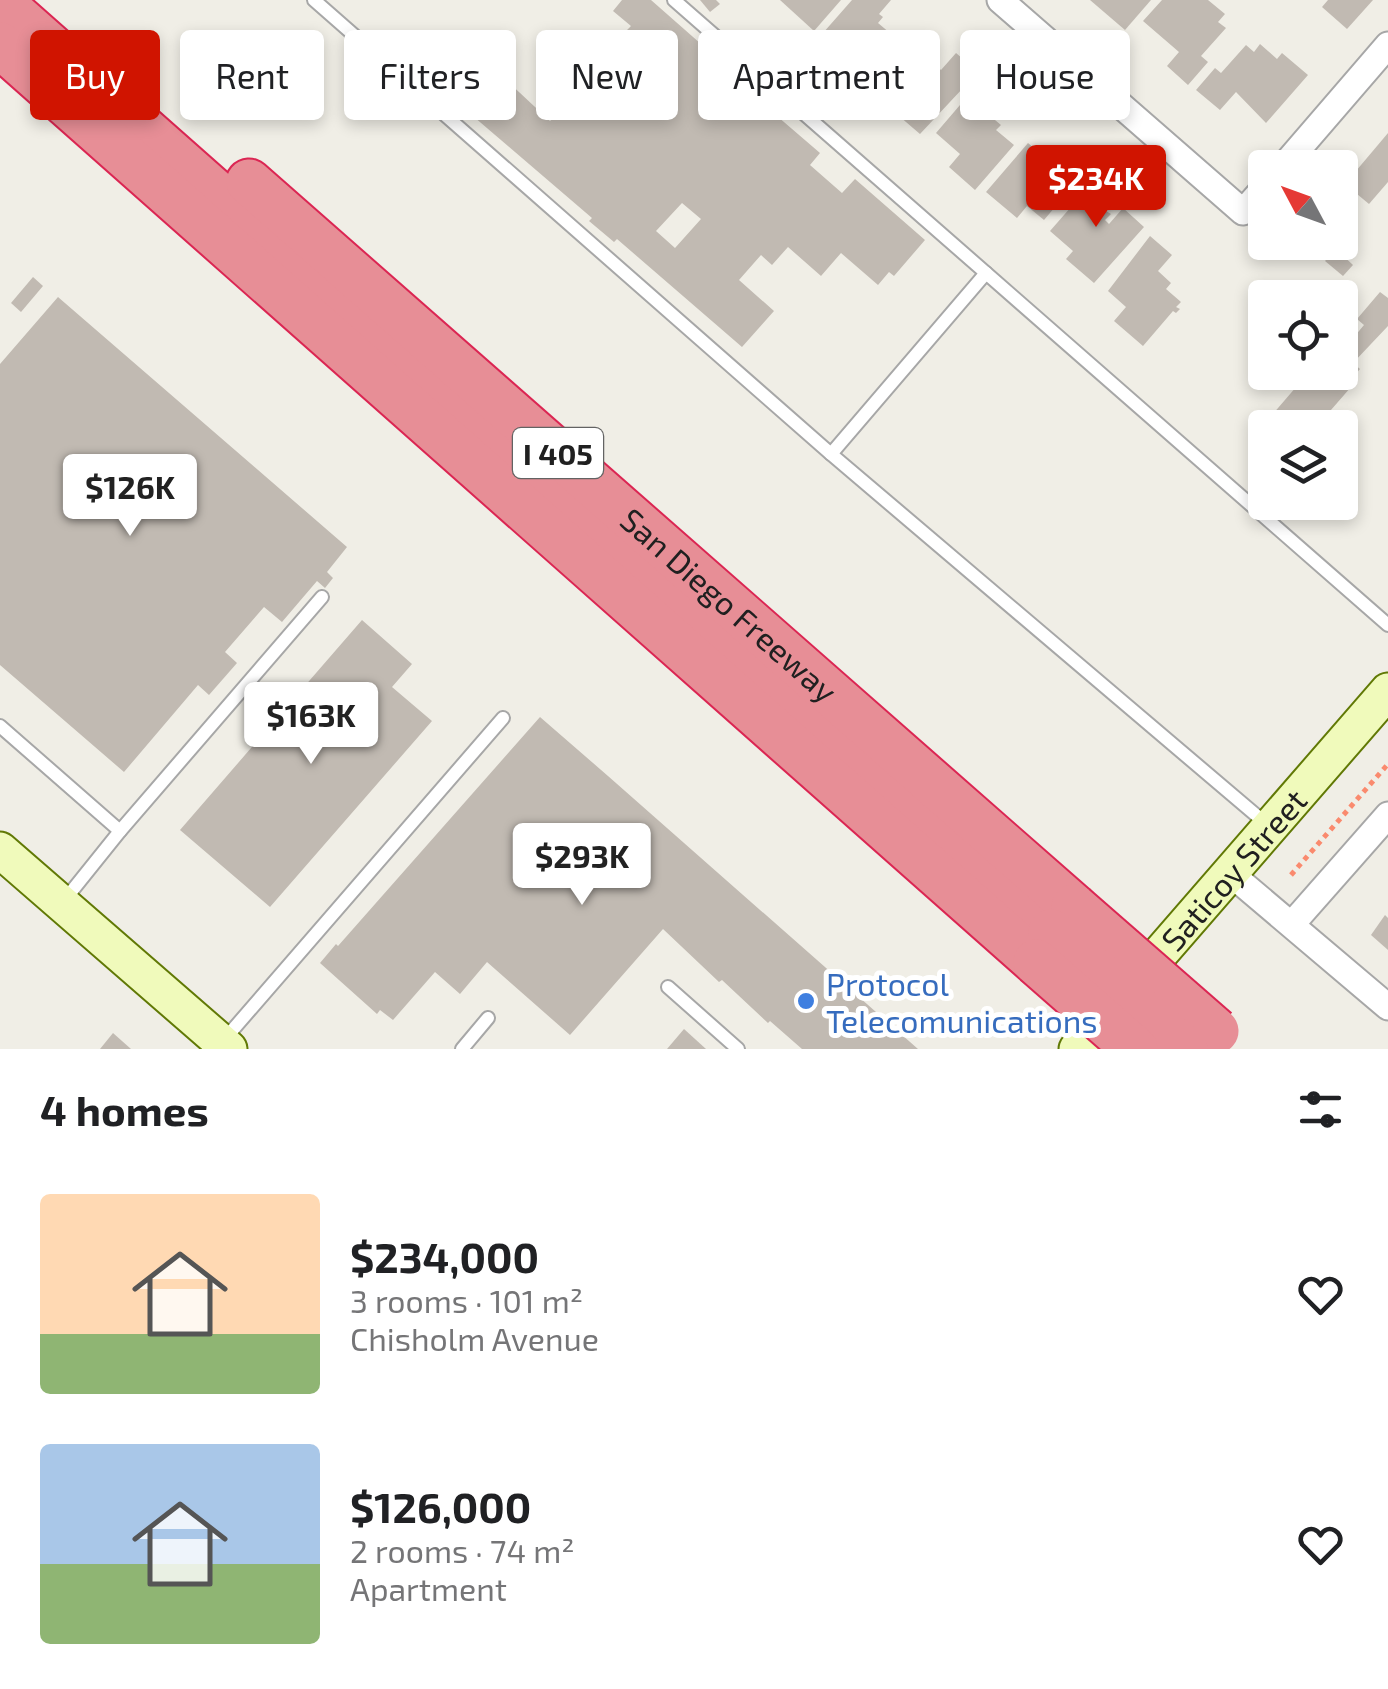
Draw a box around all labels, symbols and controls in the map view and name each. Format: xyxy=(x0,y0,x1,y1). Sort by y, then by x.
chip: Buy xyxy=(30,30,160,120)
chip: Rent xyxy=(180,30,324,120)
chip: Filters xyxy=(344,30,516,120)
chip: New xyxy=(536,30,678,120)
chip: Apartment xyxy=(698,30,940,120)
chip: House xyxy=(960,30,1130,120)
pin: $234K xyxy=(1026,145,1166,230)
north arrow xyxy=(1248,150,1358,260)
map controls xyxy=(1248,150,1358,520)
text: $234K xyxy=(1048,158,1144,196)
button: locate xyxy=(1248,280,1358,390)
button: layers xyxy=(1248,410,1358,520)
road number: I 405 xyxy=(513,428,603,478)
pin: $126K xyxy=(60,454,200,539)
text: $126K xyxy=(85,467,175,505)
street label: San Diego Freeway xyxy=(614,499,846,710)
pin: $163K xyxy=(241,682,381,767)
text: $163K xyxy=(266,695,356,733)
street label: Saticoy Street xyxy=(1153,781,1313,958)
pin: $293K xyxy=(512,823,652,908)
text: $293K xyxy=(535,836,629,874)
place label: Protocol Telecomunications xyxy=(826,964,1098,1039)
marker: Protocol Telecomunications xyxy=(795,990,817,1012)
icon: filters xyxy=(1293,1082,1348,1137)
text: 4 homes xyxy=(40,1084,209,1134)
text: $234,000 xyxy=(350,1231,539,1281)
icon: home xyxy=(120,1234,240,1354)
icon: heart xyxy=(1293,1267,1348,1322)
text: 3 rooms · 101 m² xyxy=(350,1281,583,1319)
text: Chisholm Avenue xyxy=(350,1319,599,1357)
text: $126,000 xyxy=(350,1481,531,1531)
icon: home xyxy=(120,1484,240,1604)
icon: heart xyxy=(1293,1517,1348,1572)
text: 2 rooms · 74 m² xyxy=(350,1531,574,1569)
text: Apartment xyxy=(350,1569,507,1607)

